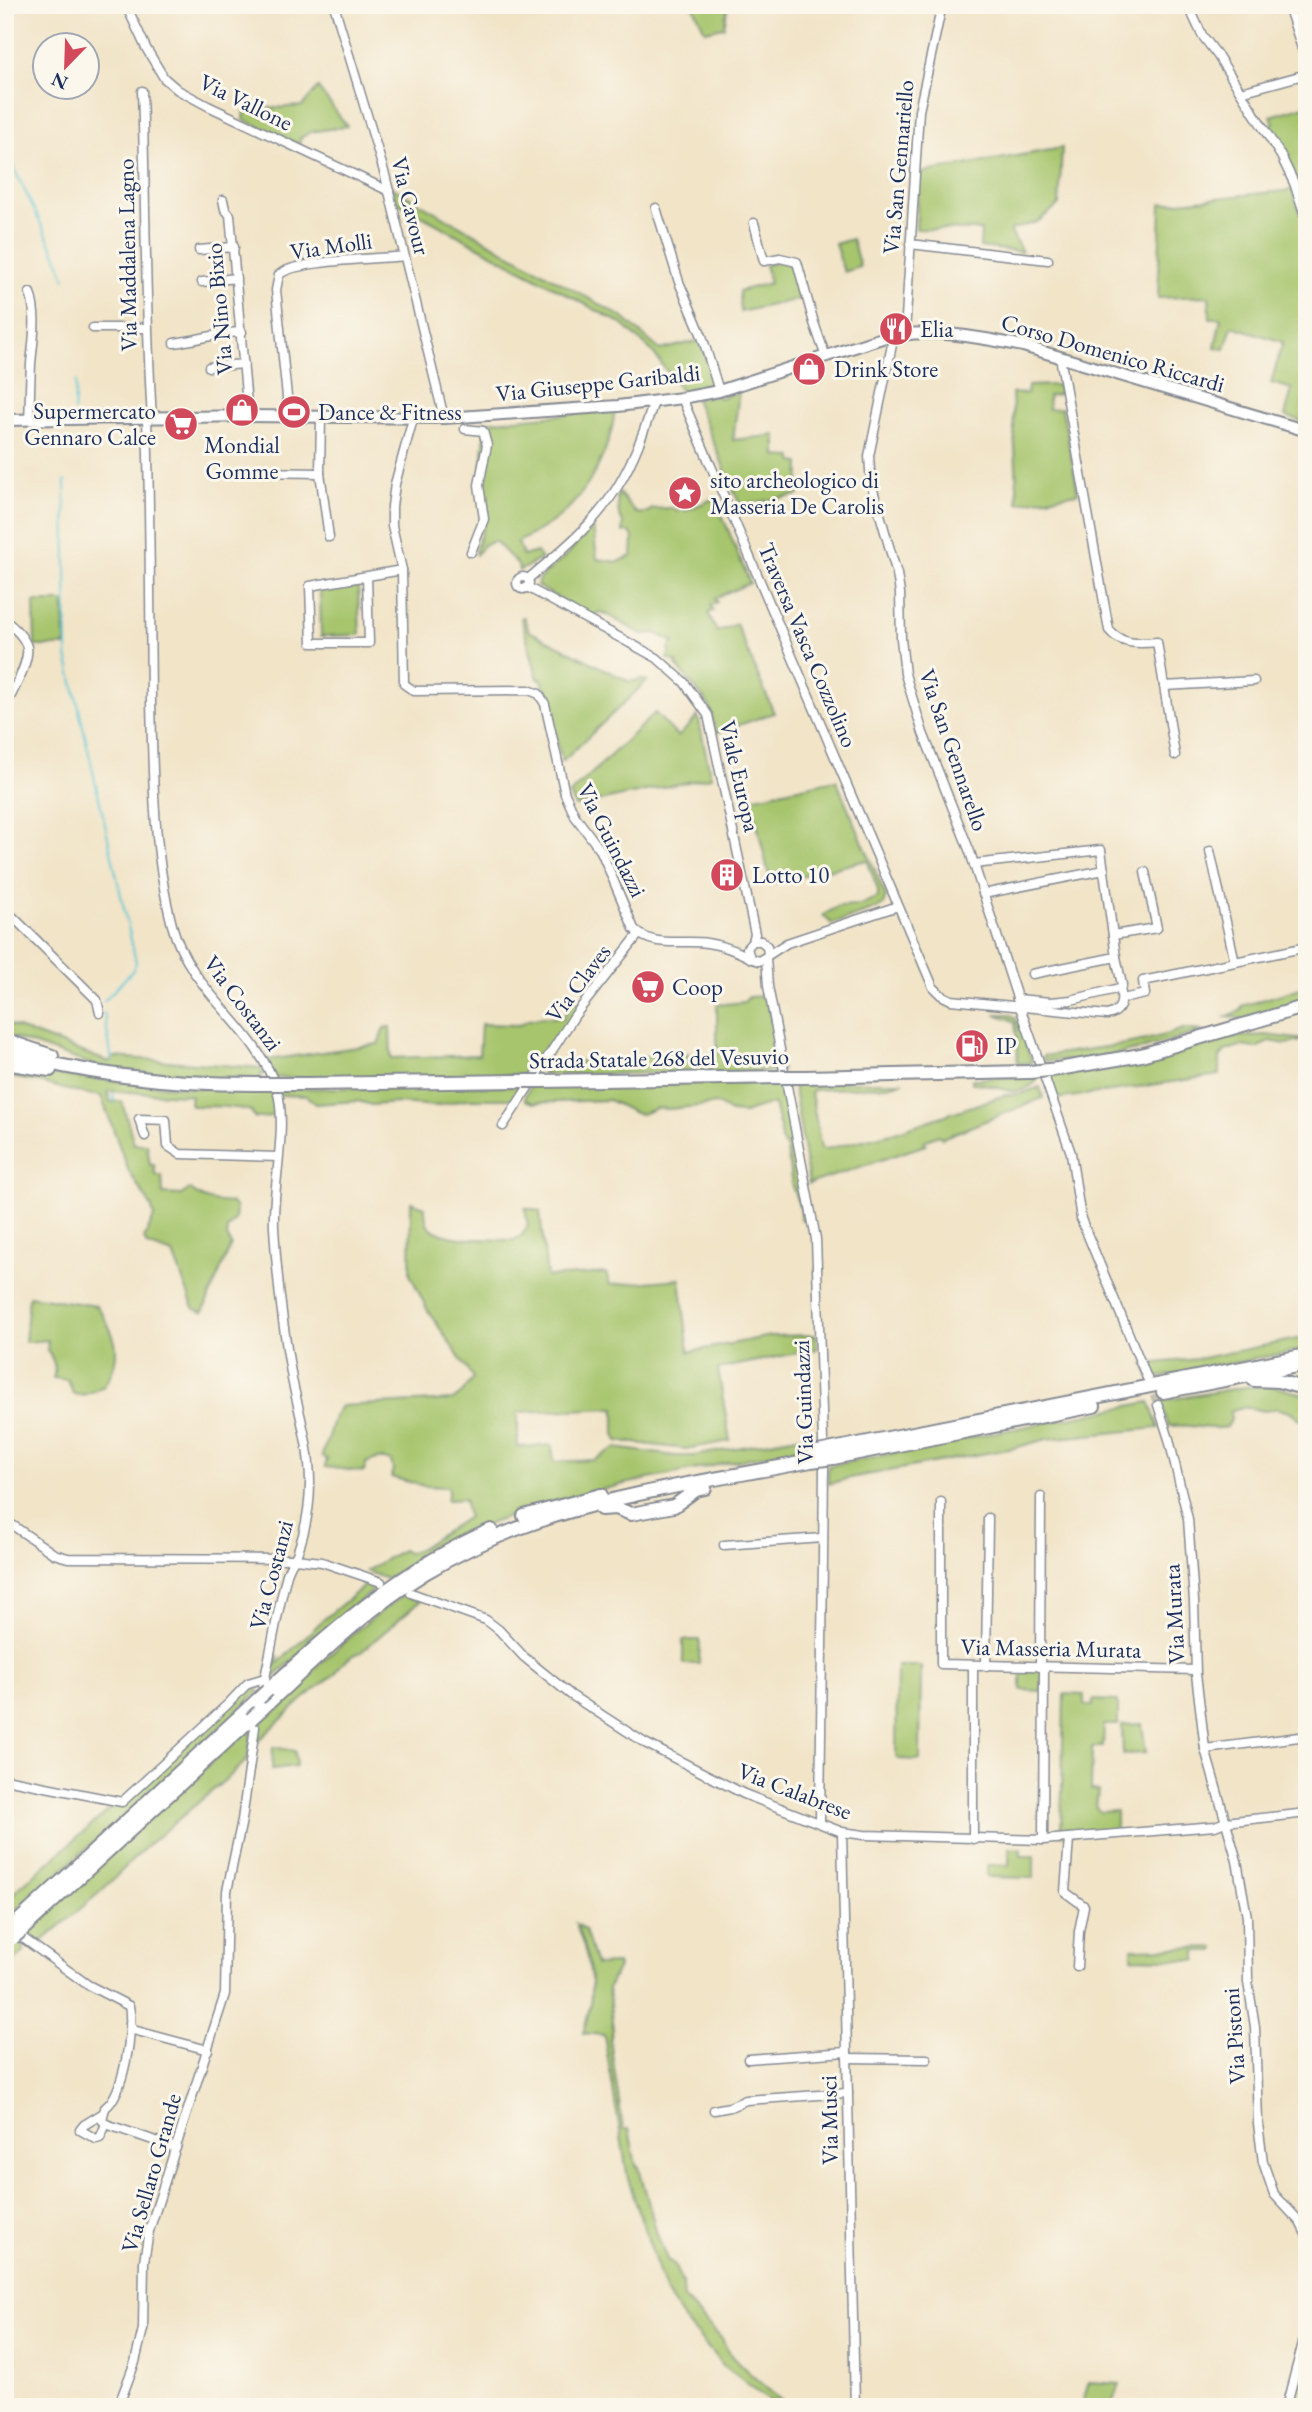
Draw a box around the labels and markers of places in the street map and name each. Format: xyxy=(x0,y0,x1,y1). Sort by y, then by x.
restaurant icon: Elia xyxy=(877,310,915,348)
place label: Elia xyxy=(920,314,954,344)
shop icon: Drink Store xyxy=(790,350,828,388)
place label: Drink Store xyxy=(834,354,938,384)
shop icon: Mondial Gomme xyxy=(223,391,261,429)
sports icon: Dance & Fitness xyxy=(275,393,313,431)
place label: Supermercato Gennaro Calce xyxy=(24,396,156,452)
place label: Dance & Fitness xyxy=(318,397,462,427)
supermarket icon: Supermercato Gennaro Calce xyxy=(162,405,200,443)
place label: Mondial Gomme xyxy=(204,430,280,486)
place label: sito archeologico di Masseria De Carolis xyxy=(710,465,884,521)
place icon: sito archeologico di Masseria De Carolis xyxy=(666,474,704,512)
building icon: Lotto 10 xyxy=(708,856,746,894)
place label: Lotto 10 xyxy=(752,860,829,890)
supermarket icon: Coop xyxy=(629,968,667,1006)
place label: Coop xyxy=(672,972,723,1002)
fuel station icon: IP xyxy=(953,1027,991,1065)
place label: IP xyxy=(996,1031,1017,1061)

